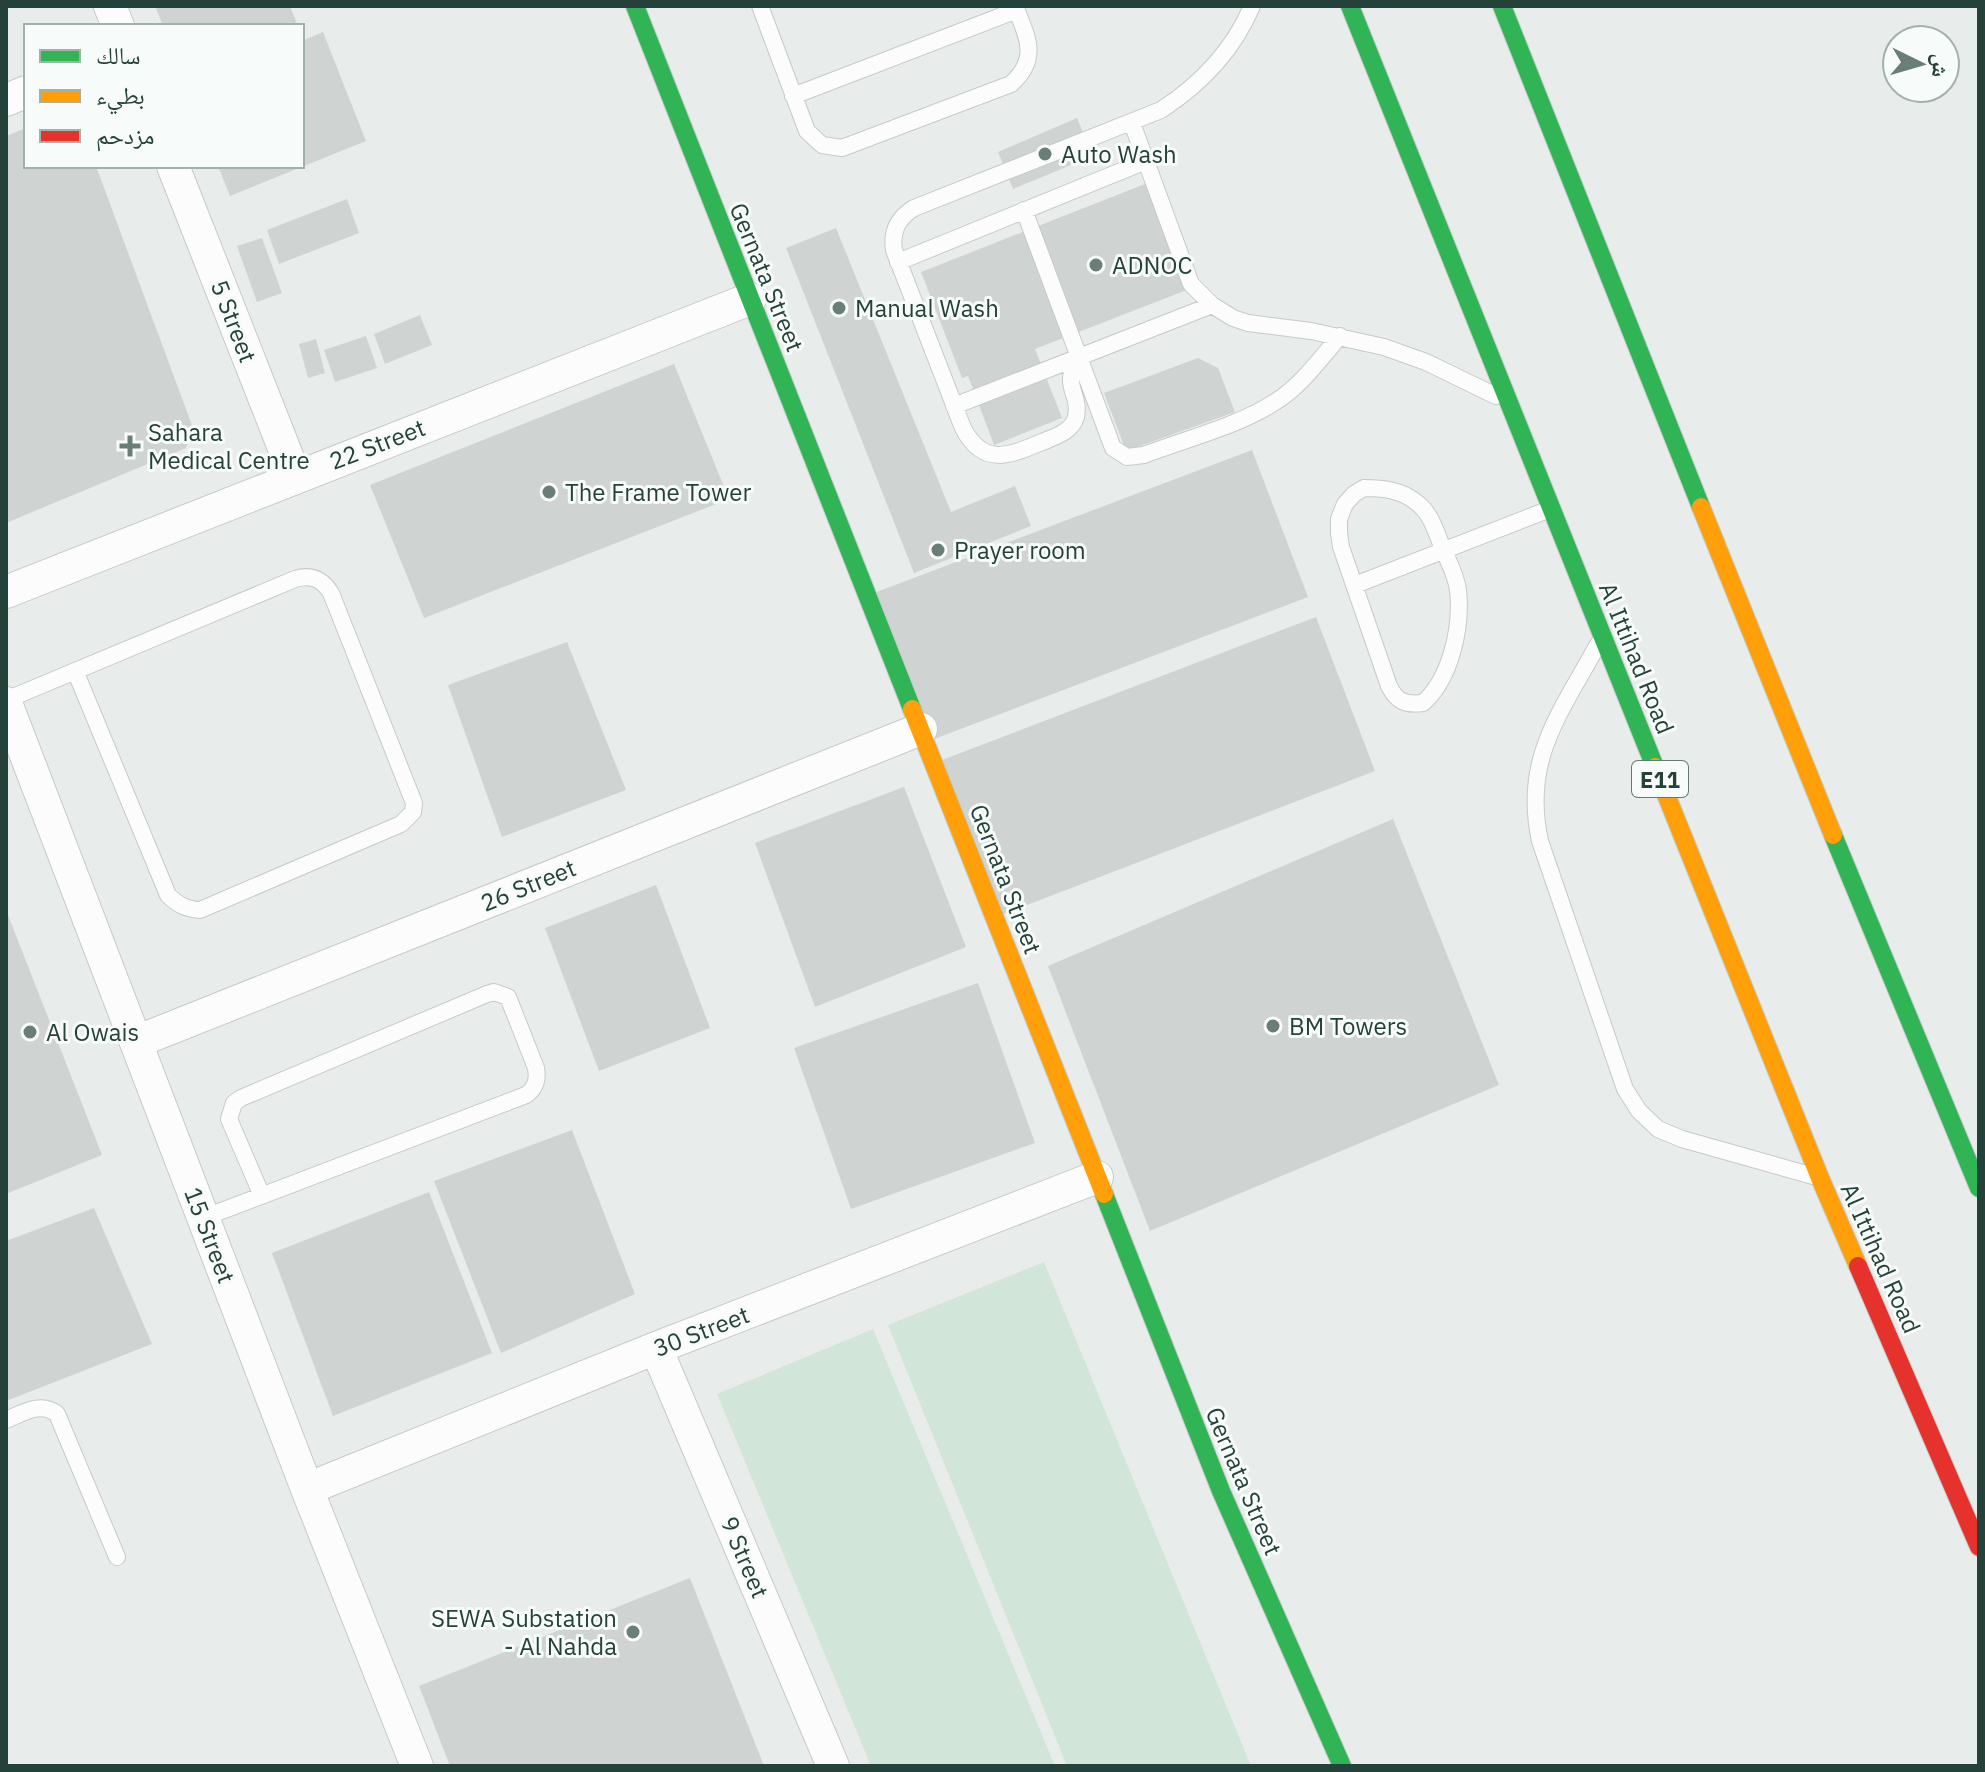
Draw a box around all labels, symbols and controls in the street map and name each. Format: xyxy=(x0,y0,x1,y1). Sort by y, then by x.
legend xyxy=(24,24,304,168)
north arrow xyxy=(1881,24,1961,104)
text: سالك xyxy=(96,39,141,71)
text: ش xyxy=(1926,53,1957,79)
text: بطيء xyxy=(96,79,145,115)
text: مزدحم xyxy=(96,119,155,152)
place label: Auto Wash xyxy=(1061,138,1177,170)
marker: Auto Wash xyxy=(1036,145,1054,163)
street label: Gernata Street xyxy=(723,198,811,356)
place label: ADNOC xyxy=(1112,249,1192,281)
marker: ADNOC xyxy=(1087,256,1105,274)
street label: 5 Street xyxy=(204,275,264,367)
place label: Manual Wash xyxy=(855,292,999,324)
marker: Manual Wash xyxy=(830,299,848,317)
street label: 22 Street xyxy=(324,411,430,477)
place label: Sahara Medical Centre xyxy=(148,416,310,476)
marker: Sahara Medical Centre xyxy=(119,435,141,457)
place label: The Frame Tower xyxy=(565,476,751,508)
marker: The Frame Tower xyxy=(540,483,558,501)
place label: Prayer room xyxy=(954,534,1086,566)
marker: Prayer room xyxy=(929,541,947,559)
street label: Al Ittihad Road xyxy=(1592,577,1682,739)
road number: E11 xyxy=(1632,761,1688,797)
street label: Gernata Street xyxy=(963,800,1049,958)
street label: 26 Street xyxy=(476,851,580,919)
place label: BM Towers xyxy=(1289,1010,1407,1042)
place label: Al Owais xyxy=(46,1016,139,1048)
marker: BM Towers xyxy=(1264,1017,1282,1035)
marker: Al Owais xyxy=(21,1023,39,1041)
street label: Al Ittihad Road xyxy=(1834,1178,1928,1338)
street label: 15 Street xyxy=(177,1182,243,1288)
street label: 30 Street xyxy=(648,1298,754,1364)
street label: Gernata Street xyxy=(1198,1402,1290,1560)
street label: 9 Street xyxy=(713,1511,777,1603)
place label: SEWA Substation - Al Nahda xyxy=(431,1602,617,1662)
marker: SEWA Substation - Al Nahda xyxy=(624,1623,642,1641)

